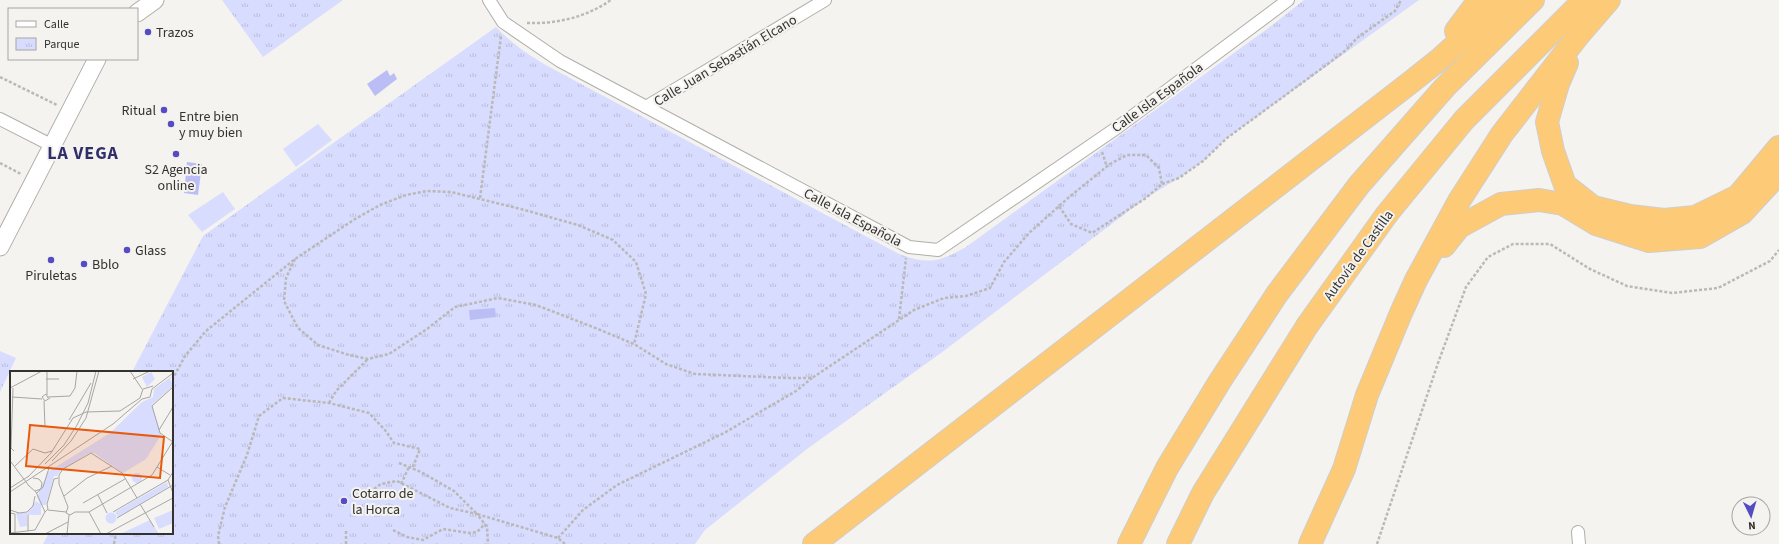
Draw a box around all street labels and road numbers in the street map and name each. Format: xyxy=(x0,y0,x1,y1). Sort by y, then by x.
street label: Calle Juan Sebastián Elcano xyxy=(650,10,801,112)
street label: Calle Isla Española xyxy=(1108,58,1207,138)
street label: Calle Isla Española xyxy=(800,184,905,252)
street label: Autovía de Castilla xyxy=(1319,206,1399,305)

